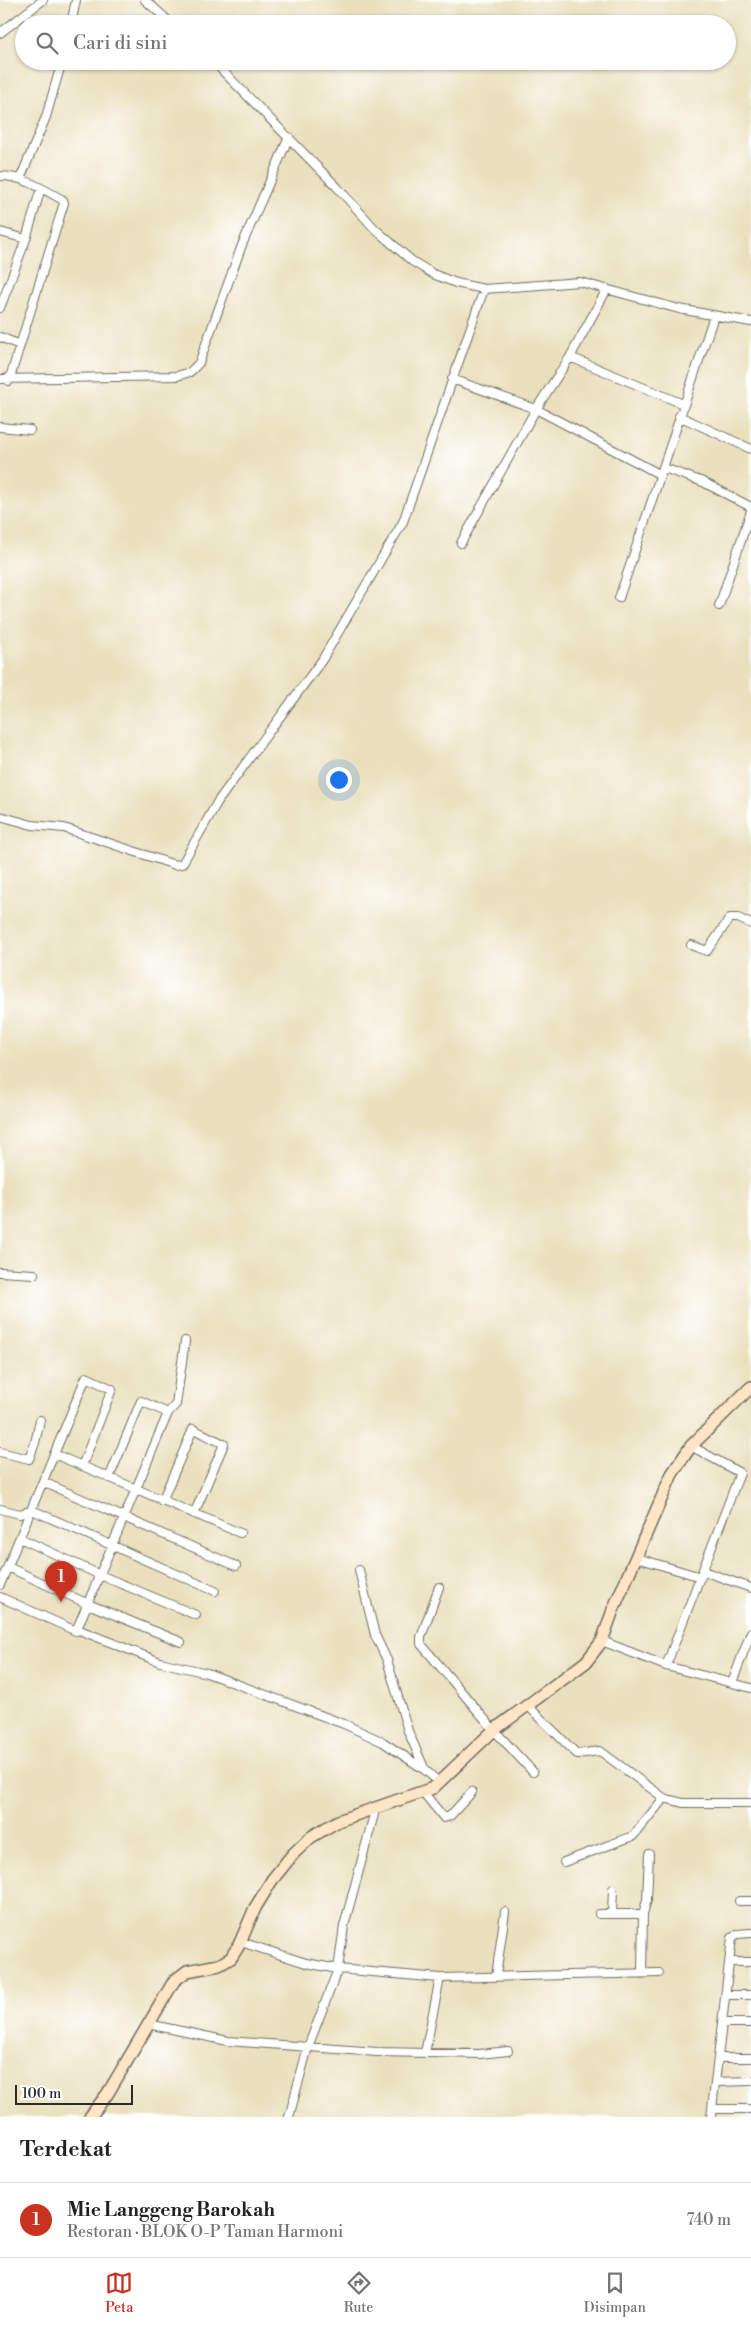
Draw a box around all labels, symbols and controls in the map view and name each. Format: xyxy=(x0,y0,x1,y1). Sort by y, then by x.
search box xyxy=(15,15,736,70)
icon: search xyxy=(33,29,61,57)
text: Cari di sini xyxy=(73,31,168,55)
your location xyxy=(326,767,352,793)
pin: 1 xyxy=(45,1561,77,1602)
scale bar xyxy=(15,2082,132,2105)
text: 100 m xyxy=(22,2085,61,2103)
text: Terdekat xyxy=(20,2137,111,2163)
text: Mie Langgeng Barokah xyxy=(67,2198,275,2222)
text: 1 xyxy=(32,2210,40,2230)
text: 740 m xyxy=(686,2210,731,2230)
text: Restoran · BLOK O-P Taman Harmoni xyxy=(67,2222,343,2242)
tab: Peta xyxy=(105,2269,133,2317)
tab: Rute xyxy=(344,2269,373,2317)
tab: Disimpan xyxy=(584,2269,646,2317)

